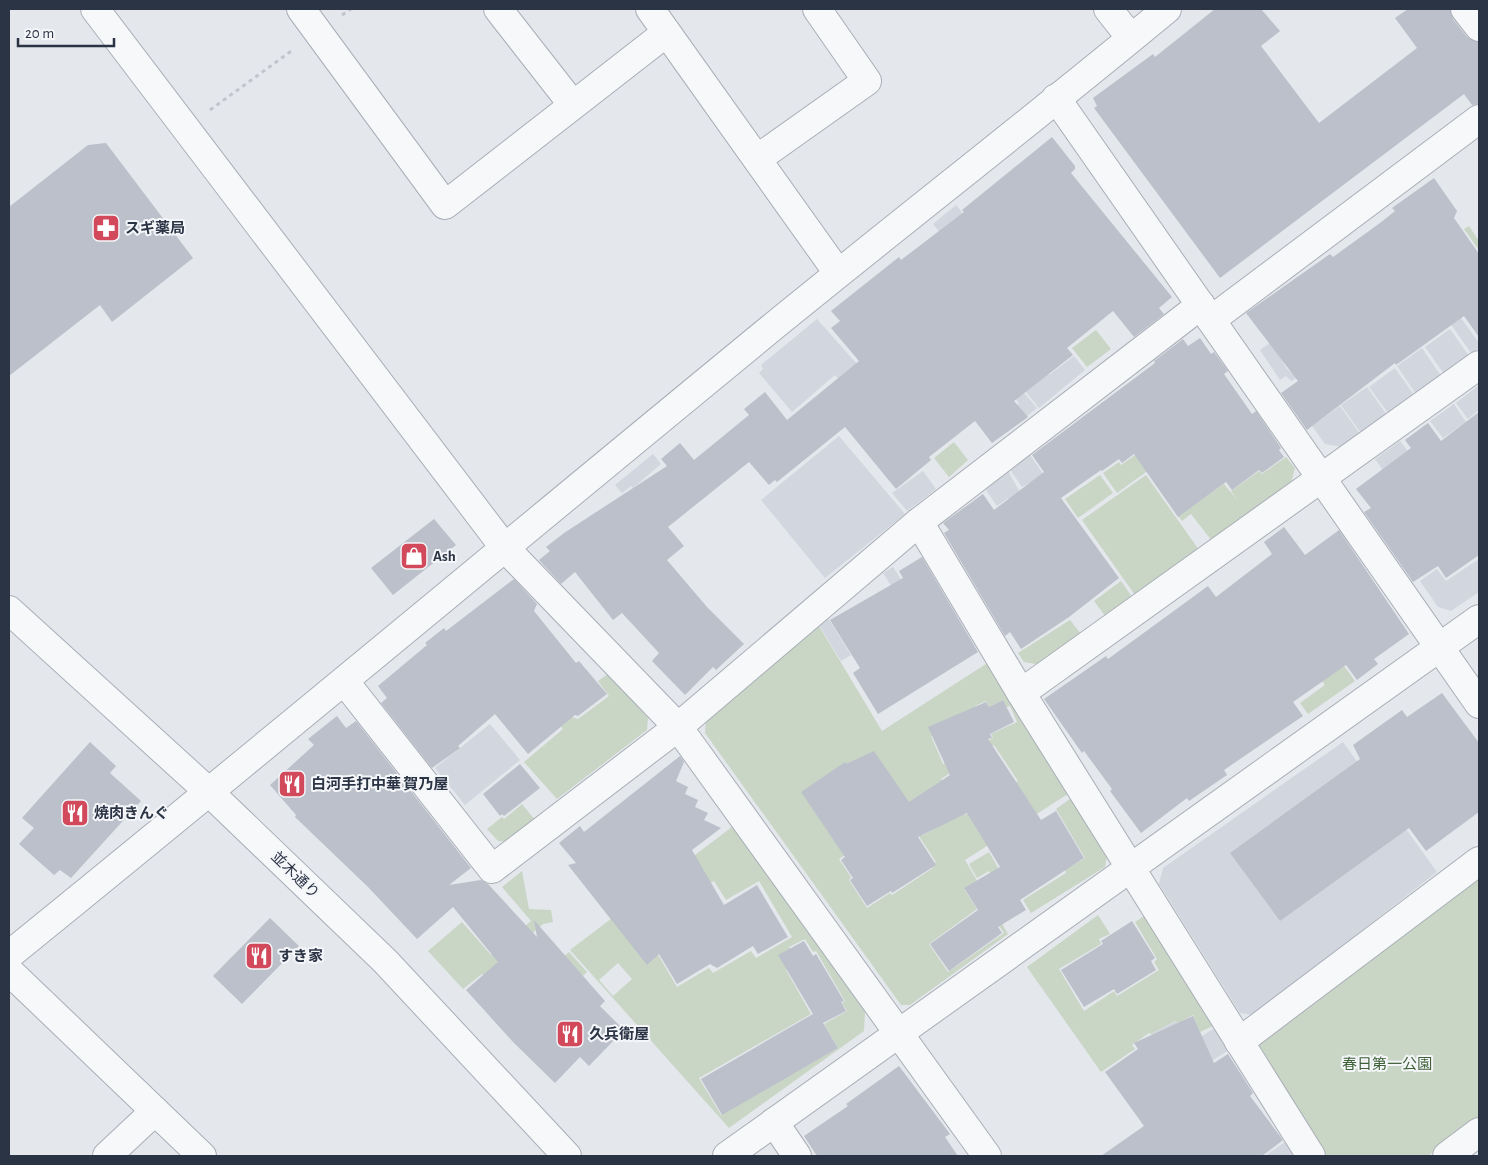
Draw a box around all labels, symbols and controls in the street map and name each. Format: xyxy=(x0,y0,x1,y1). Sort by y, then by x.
scale bar xyxy=(18,15,114,47)
text: 20 m xyxy=(25,26,54,41)
pharmacy icon: スギ薬局 xyxy=(91,213,121,243)
place label: スギ薬局 xyxy=(125,219,185,236)
shop icon: Ash xyxy=(399,541,429,571)
place label: Ash xyxy=(433,549,456,564)
restaurant icon: 白河手打中華 賀乃屋 xyxy=(277,769,307,799)
place label: 白河手打中華 賀乃屋 xyxy=(311,775,448,792)
restaurant icon: 焼肉きんぐ xyxy=(60,798,90,828)
place label: 焼肉きんぐ xyxy=(94,805,169,821)
street label: 並木通り xyxy=(268,848,322,901)
restaurant icon: すき家 xyxy=(244,941,274,971)
place label: すき家 xyxy=(278,948,323,964)
restaurant icon: 久兵衛屋 xyxy=(555,1019,585,1049)
place label: 久兵衛屋 xyxy=(589,1026,649,1042)
park label: 春日第一公園 xyxy=(1342,1056,1432,1072)

